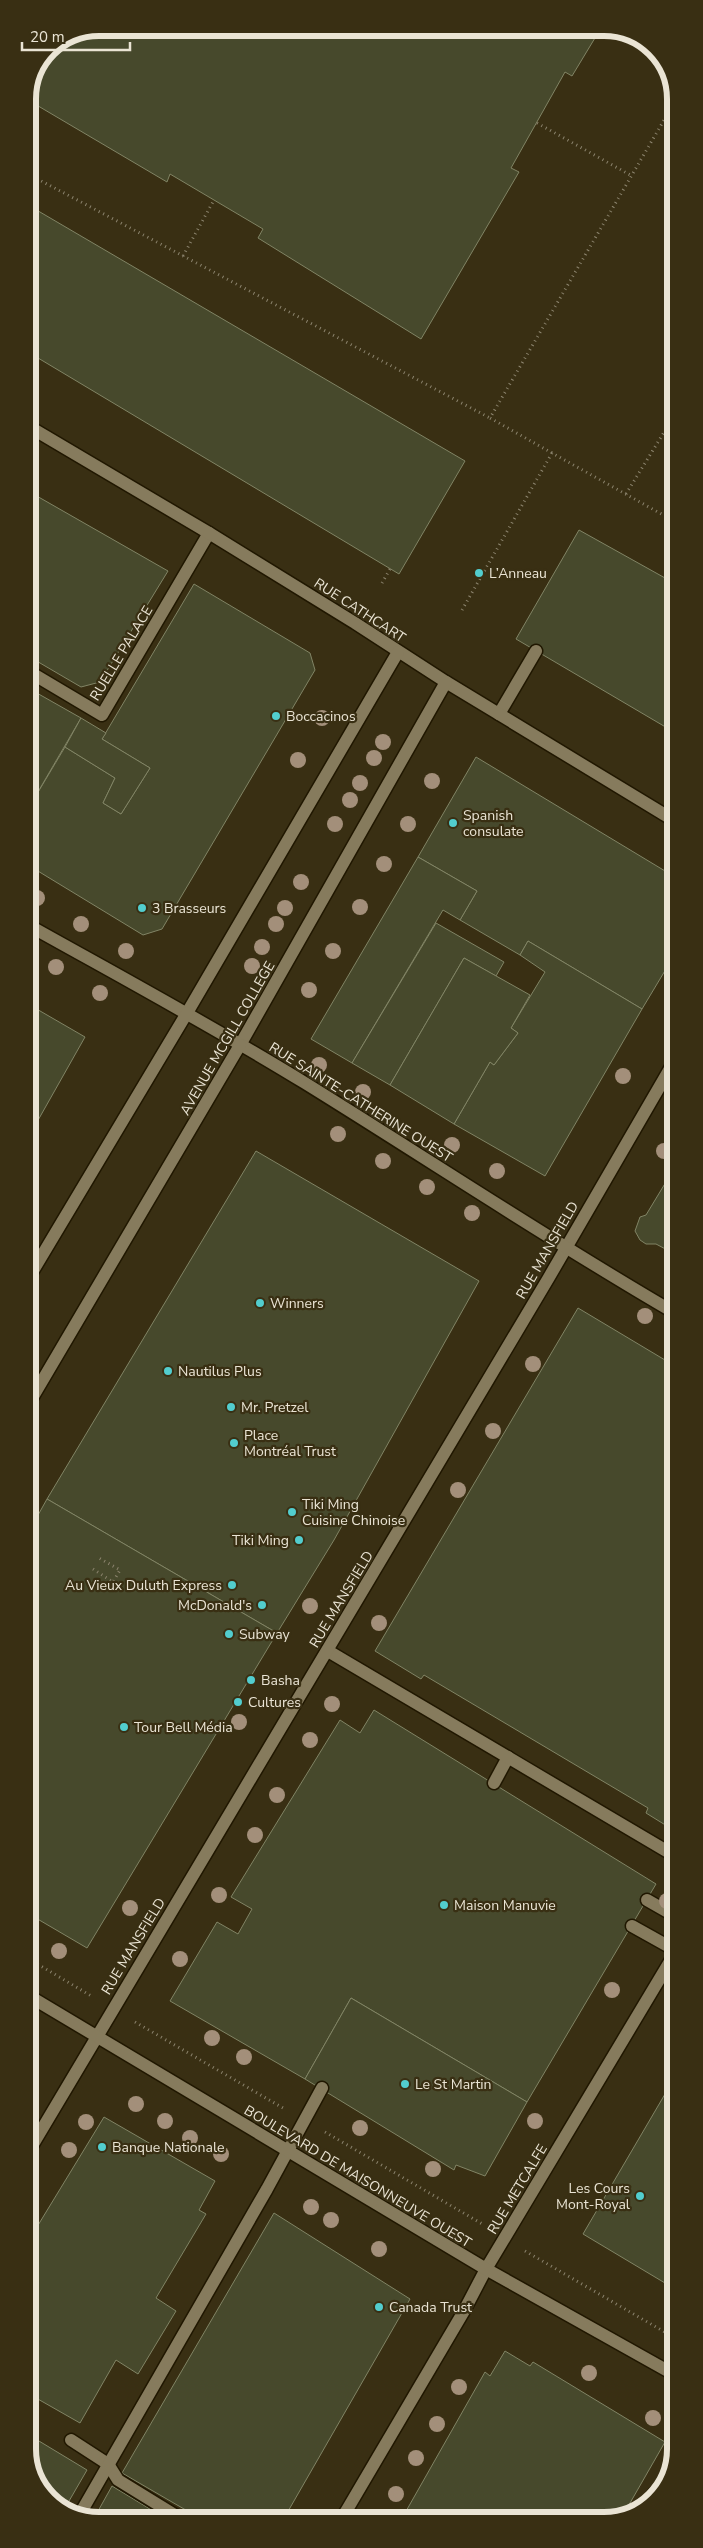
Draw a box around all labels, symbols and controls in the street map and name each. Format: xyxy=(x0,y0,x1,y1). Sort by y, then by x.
scale bar xyxy=(22,20,130,52)
text: 20 m xyxy=(30,27,65,47)
place label: L’Anneau xyxy=(489,564,547,583)
marker: L’Anneau xyxy=(473,567,485,579)
street label: RUE CATHCART xyxy=(310,574,410,647)
street label: RUELLE PALACE xyxy=(86,602,157,704)
place label: Boccacinos xyxy=(286,707,356,726)
marker: Boccacinos xyxy=(270,710,282,722)
place label: Spanish consulate xyxy=(463,806,524,841)
marker: Spanish consulate xyxy=(447,817,459,829)
place label: 3 Brasseurs xyxy=(152,899,227,918)
marker: 3 Brasseurs xyxy=(136,902,148,914)
street label: AVENUE MCGILL COLLEGE xyxy=(176,958,279,1119)
street label: RUE SAINTE-CATHERINE OUEST xyxy=(265,1038,457,1167)
street label: RUE MANSFIELD xyxy=(512,1198,583,1303)
place label: Winners xyxy=(270,1294,324,1313)
marker: Winners xyxy=(254,1297,266,1309)
place label: Nautilus Plus xyxy=(178,1362,262,1381)
marker: Nautilus Plus xyxy=(162,1365,174,1377)
place label: Mr. Pretzel xyxy=(241,1398,309,1417)
marker: Mr. Pretzel xyxy=(225,1401,237,1413)
place label: Place Montréal Trust xyxy=(244,1426,336,1461)
marker: Place Montréal Trust xyxy=(228,1437,240,1449)
place label: Tiki Ming Cuisine Chinoise xyxy=(302,1495,405,1530)
marker: Tiki Ming Cuisine Chinoise xyxy=(286,1506,298,1518)
place label: Tiki Ming xyxy=(232,1531,289,1550)
marker: Tiki Ming xyxy=(293,1534,305,1546)
street label: RUE MANSFIELD xyxy=(305,1547,378,1651)
place label: Au Vieux Duluth Express xyxy=(65,1576,222,1595)
marker: Au Vieux Duluth Express xyxy=(226,1579,238,1591)
place label: McDonald's xyxy=(178,1596,252,1615)
marker: McDonald's xyxy=(256,1599,268,1611)
place label: Subway xyxy=(239,1625,291,1644)
marker: Subway xyxy=(223,1628,235,1640)
place label: Basha xyxy=(261,1671,300,1690)
marker: Basha xyxy=(245,1674,257,1686)
place label: Cultures xyxy=(248,1693,301,1712)
marker: Cultures xyxy=(232,1696,244,1708)
place label: Tour Bell Média xyxy=(134,1718,233,1737)
marker: Tour Bell Média xyxy=(118,1721,130,1733)
street label: RUE MANSFIELD xyxy=(97,1894,170,1998)
place label: Maison Manuvie xyxy=(454,1896,556,1915)
marker: Maison Manuvie xyxy=(438,1899,450,1911)
place label: Le St Martin xyxy=(415,2075,492,2094)
marker: Le St Martin xyxy=(399,2078,411,2090)
street label: BOULEVARD DE MAISONNEUVE OUEST xyxy=(241,2101,475,2252)
place label: Banque Nationale xyxy=(112,2138,225,2157)
marker: Banque Nationale xyxy=(96,2141,108,2153)
street label: RUE METCALFE xyxy=(483,2141,552,2238)
place label: Les Cours Mont-Royal xyxy=(556,2179,631,2214)
marker: Les Cours Mont-Royal xyxy=(634,2190,646,2202)
place label: Canada Trust xyxy=(389,2298,472,2317)
marker: Canada Trust xyxy=(373,2301,385,2313)

